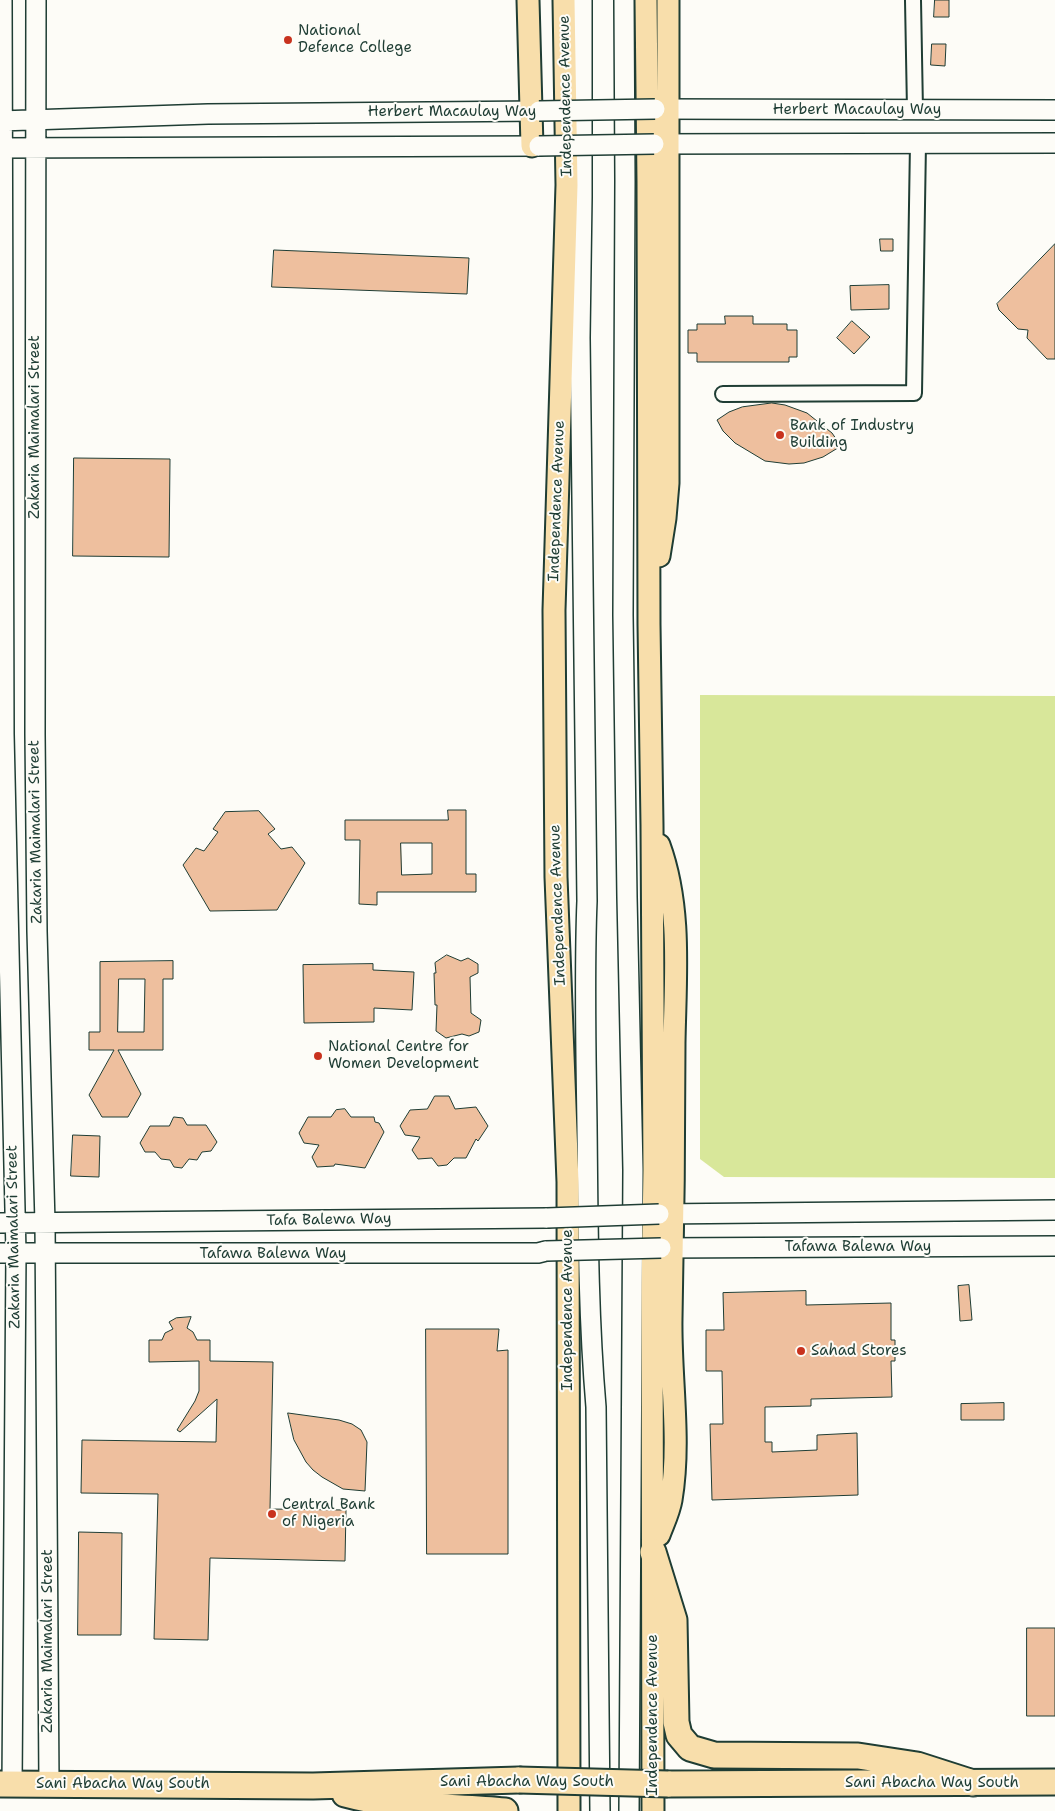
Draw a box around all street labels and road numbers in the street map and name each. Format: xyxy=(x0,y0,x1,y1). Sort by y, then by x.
street label: Independence Avenue xyxy=(556,15,576,177)
street label: Herbert Macaulay Way xyxy=(773,101,941,119)
street label: Herbert Macaulay Way xyxy=(368,103,536,121)
street label: Zakaria Maimalari Street xyxy=(26,335,44,519)
street label: Independence Avenue xyxy=(545,420,569,582)
street label: Zakaria Maimalari Street xyxy=(25,740,47,924)
street label: Independence Avenue xyxy=(546,824,570,986)
street label: Zakaria Maimalari Street xyxy=(3,1145,25,1329)
street label: Tafa Balewa Way xyxy=(266,1210,392,1230)
street label: Independence Avenue xyxy=(559,1229,577,1391)
street label: Tafawa Balewa Way xyxy=(785,1238,931,1256)
street label: Tafawa Balewa Way xyxy=(200,1245,346,1263)
street label: Zakaria Maimalari Street xyxy=(39,1549,57,1733)
street label: Independence Avenue xyxy=(644,1634,662,1796)
street label: Sani Abacha Way South xyxy=(440,1773,614,1791)
street label: Sani Abacha Way South xyxy=(845,1774,1019,1792)
street label: Sani Abacha Way South xyxy=(36,1775,210,1793)

